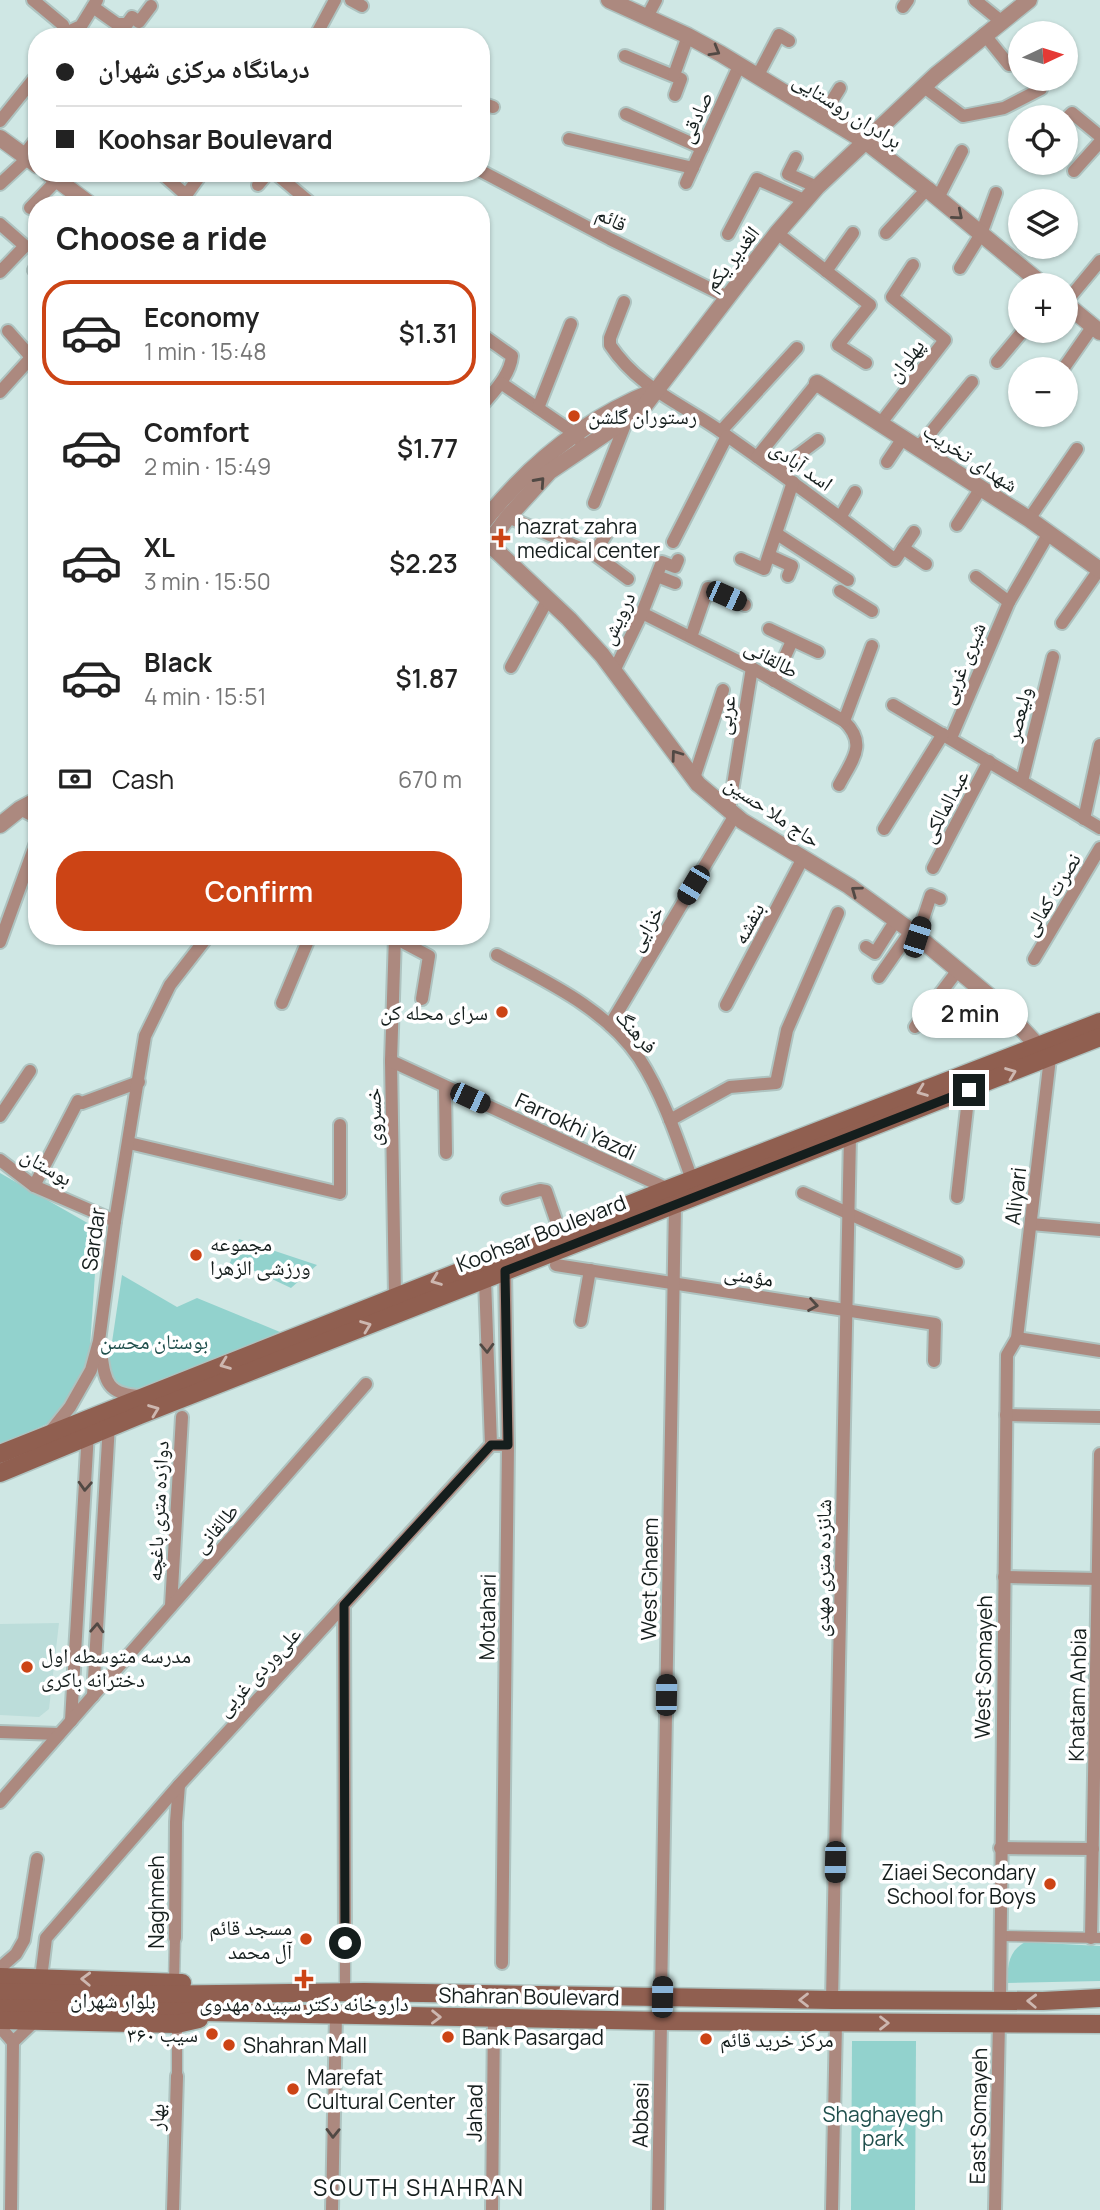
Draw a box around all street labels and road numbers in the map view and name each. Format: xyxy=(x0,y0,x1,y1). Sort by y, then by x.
street label: برادران روستایی xyxy=(788,65,908,155)
street label: صادقی xyxy=(671,87,719,147)
street label: قائم xyxy=(591,198,632,238)
street label: الغدیر یکم xyxy=(697,219,766,297)
street label: پهلوان xyxy=(880,333,930,387)
street label: شهدای تخریب xyxy=(918,416,1024,498)
street label: اسد آبادی xyxy=(765,433,839,497)
street label: درویش xyxy=(593,587,641,649)
street label: شیری غربی xyxy=(932,618,992,708)
street label: طالقانی xyxy=(740,632,804,684)
street label: ولیعصر xyxy=(997,684,1038,745)
street label: عربی xyxy=(708,693,742,737)
street label: عبدالمالکی xyxy=(913,764,975,847)
street label: حاج ملا حسین xyxy=(720,769,826,853)
street label: نصرت کمالی xyxy=(1015,847,1087,941)
street label: بنفشه xyxy=(725,897,771,949)
street label: خزایی xyxy=(621,900,669,956)
street label: فرهنگ xyxy=(610,1003,664,1059)
street label: Farrokhi Yazdi xyxy=(511,1086,641,1166)
street label: خسروی xyxy=(358,1087,388,1147)
street label: بوستان xyxy=(16,1140,78,1192)
street label: Aliyari xyxy=(998,1166,1032,1226)
street label: Koohsar Boulevard xyxy=(452,1188,630,1278)
street label: Sardar xyxy=(75,1205,111,1272)
street label: مؤمنی xyxy=(722,1257,776,1293)
street label: دوازده متری باغچه xyxy=(139,1440,175,1582)
street label: طالقانی xyxy=(186,1497,244,1559)
street label: شانزده متری مهدی xyxy=(807,1499,837,1637)
street label: West Ghaem xyxy=(634,1517,664,1641)
street label: Motahari xyxy=(472,1573,502,1661)
street label: West Somayeh xyxy=(968,1595,998,1739)
street label: علی‌وردی غربی xyxy=(209,1620,307,1722)
street label: Khatam Anbia xyxy=(1062,1628,1092,1762)
street label: Naghmeh xyxy=(142,1855,170,1949)
street label: Shahran Boulevard xyxy=(438,1980,620,2012)
street label: بلوار شهران xyxy=(70,1985,156,2015)
street label: East Somayeh xyxy=(963,2047,993,2185)
street label: Abbasi xyxy=(625,2082,655,2148)
street label: Jahad xyxy=(459,2084,489,2142)
street label: بهار xyxy=(141,2103,170,2132)

